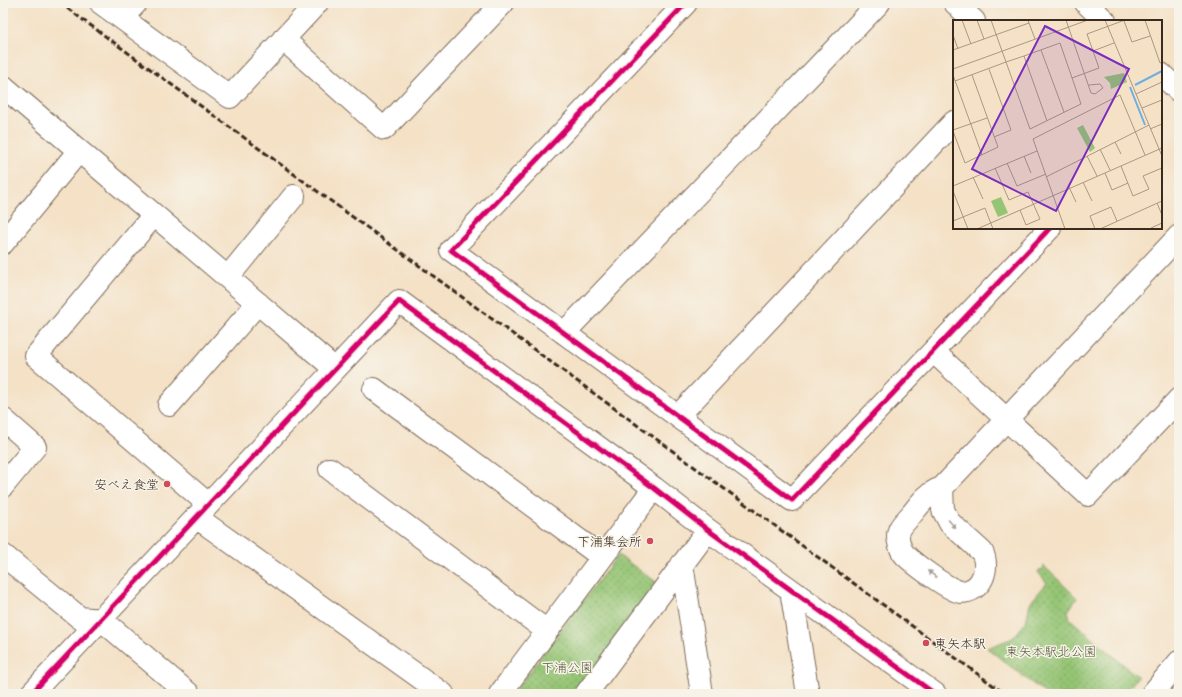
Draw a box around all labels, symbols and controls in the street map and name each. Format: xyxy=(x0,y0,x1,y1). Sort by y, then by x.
inset map xyxy=(953,20,1162,229)
place label: 安べえ食堂 xyxy=(94,476,159,495)
marker: 安べえ食堂 xyxy=(162,479,172,489)
one-way arrow xyxy=(948,519,957,529)
place label: 下浦集会所 xyxy=(577,533,642,552)
marker: 下浦集会所 xyxy=(645,536,655,546)
one-way arrow xyxy=(926,570,937,579)
place label: 東矢本駅 xyxy=(934,635,986,654)
marker: 東矢本駅 xyxy=(921,638,931,648)
park label: 東矢本駅北公園 xyxy=(1005,643,1097,662)
park label: 下浦公園 xyxy=(541,659,593,678)

